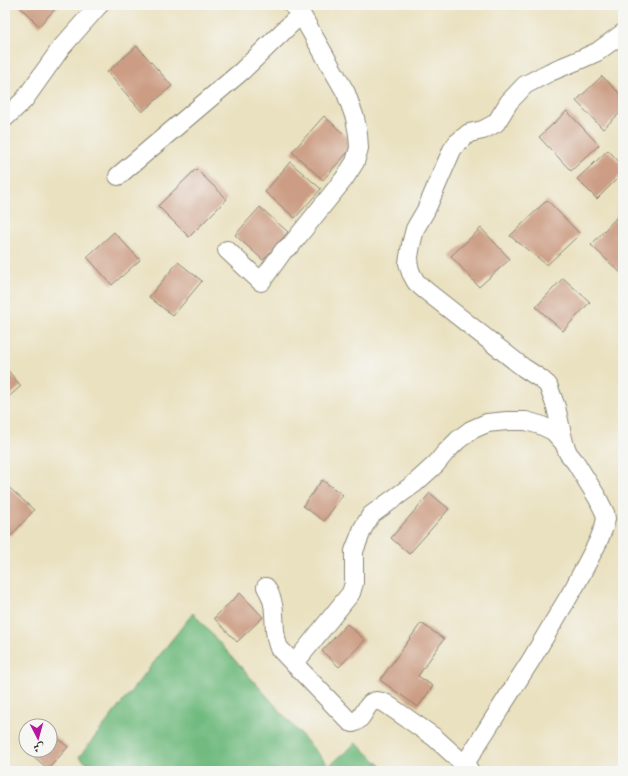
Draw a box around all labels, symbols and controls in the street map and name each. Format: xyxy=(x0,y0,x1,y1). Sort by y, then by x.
north arrow xyxy=(18,718,58,758)
text: ش xyxy=(33,740,45,753)

